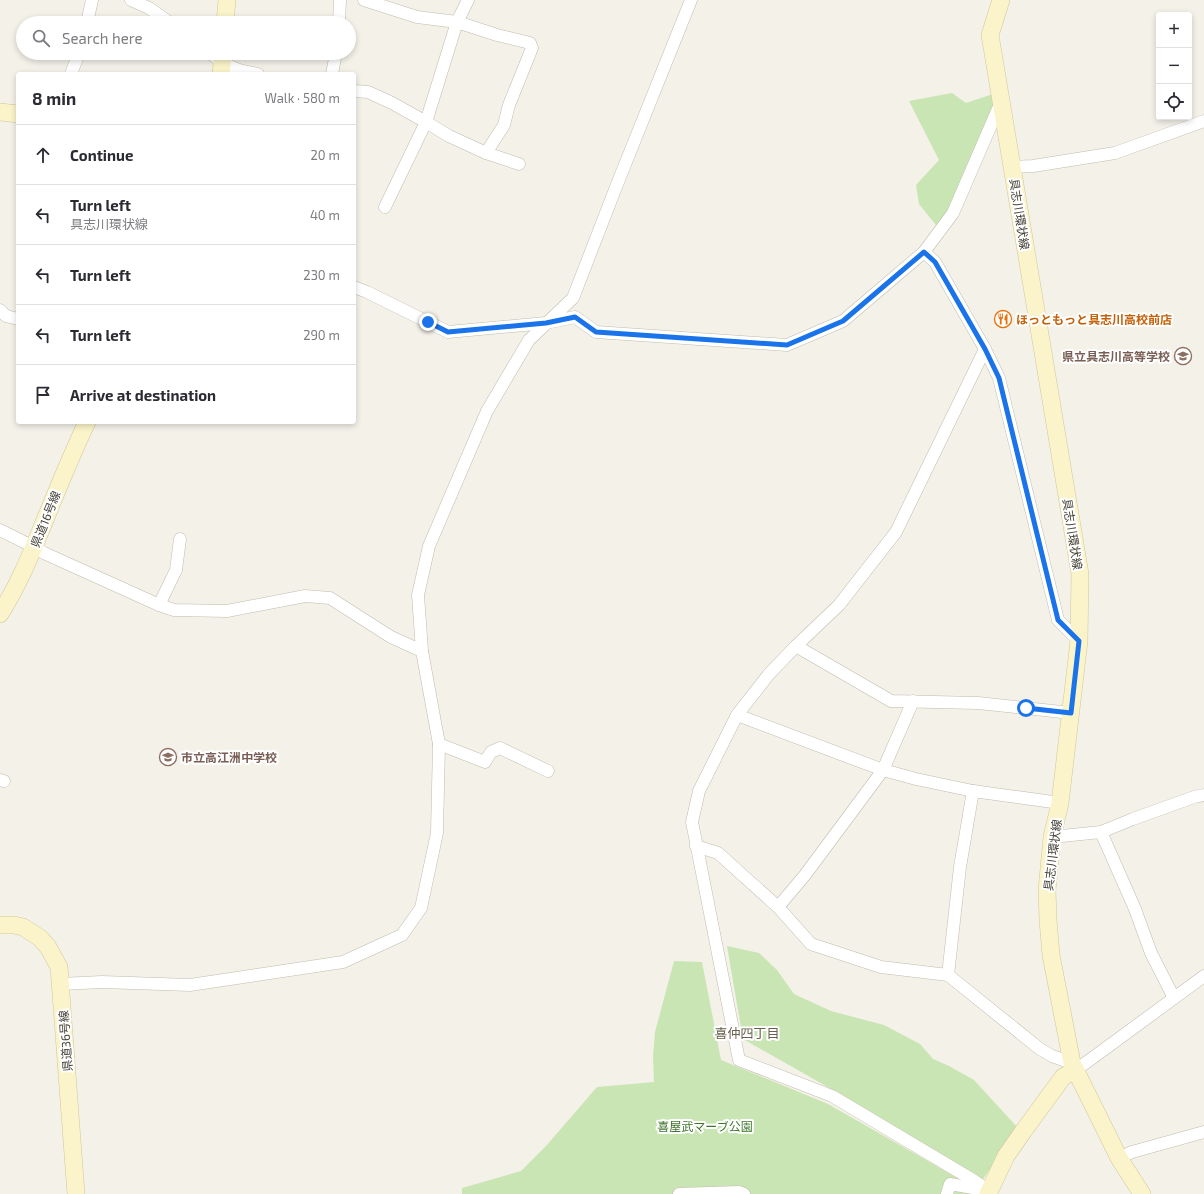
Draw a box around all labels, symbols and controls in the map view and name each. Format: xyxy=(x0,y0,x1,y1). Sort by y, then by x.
map controls xyxy=(1156,12,1192,120)
button: + xyxy=(1156,12,1192,48)
search box xyxy=(16,16,356,60)
icon: search xyxy=(30,27,52,49)
text: Search here xyxy=(62,29,143,47)
button: − xyxy=(1156,48,1192,84)
button: locate xyxy=(1156,84,1192,120)
text: 8 min xyxy=(32,88,76,108)
text: Walk · 580 m xyxy=(264,90,340,106)
icon: ahead xyxy=(32,144,54,166)
text: Continue xyxy=(70,146,133,164)
text: 20 m xyxy=(311,147,340,163)
street label: 具志川環状線 xyxy=(1007,177,1033,251)
text: Turn left xyxy=(70,196,131,214)
icon: left xyxy=(32,204,54,226)
text: 40 m xyxy=(310,207,340,223)
text: 具志川環状線 xyxy=(70,216,148,232)
icon: left xyxy=(32,264,54,286)
text: Turn left xyxy=(70,266,131,284)
text: 230 m xyxy=(303,267,340,283)
restaurant icon: ほっともっと具志川高校前店 xyxy=(993,309,1013,329)
place label: ほっともっと具志川高校前店 xyxy=(1016,312,1172,326)
route end xyxy=(419,313,437,331)
icon: left xyxy=(32,324,54,346)
text: Turn left xyxy=(70,326,131,344)
text: 290 m xyxy=(303,327,340,343)
school or university icon: 県立具志川高等学校 xyxy=(1173,346,1193,366)
place label: 県立具志川高等学校 xyxy=(1062,349,1170,363)
icon: arrive xyxy=(32,384,54,406)
text: Arrive at destination xyxy=(70,386,216,404)
street label: 県道16号線 xyxy=(27,489,63,549)
street label: 具志川環状線 xyxy=(1060,497,1086,571)
route start xyxy=(1017,699,1035,717)
school or university icon: 市立高江洲中学校 xyxy=(158,747,178,767)
place label: 市立高江洲中学校 xyxy=(181,750,277,764)
street label: 具志川環状線 xyxy=(1041,818,1063,892)
street label: 県道36号線 xyxy=(56,1010,74,1072)
district label: 喜仲四丁目 xyxy=(714,1025,780,1041)
park label: 喜屋武マーブ公園 xyxy=(657,1119,753,1133)

